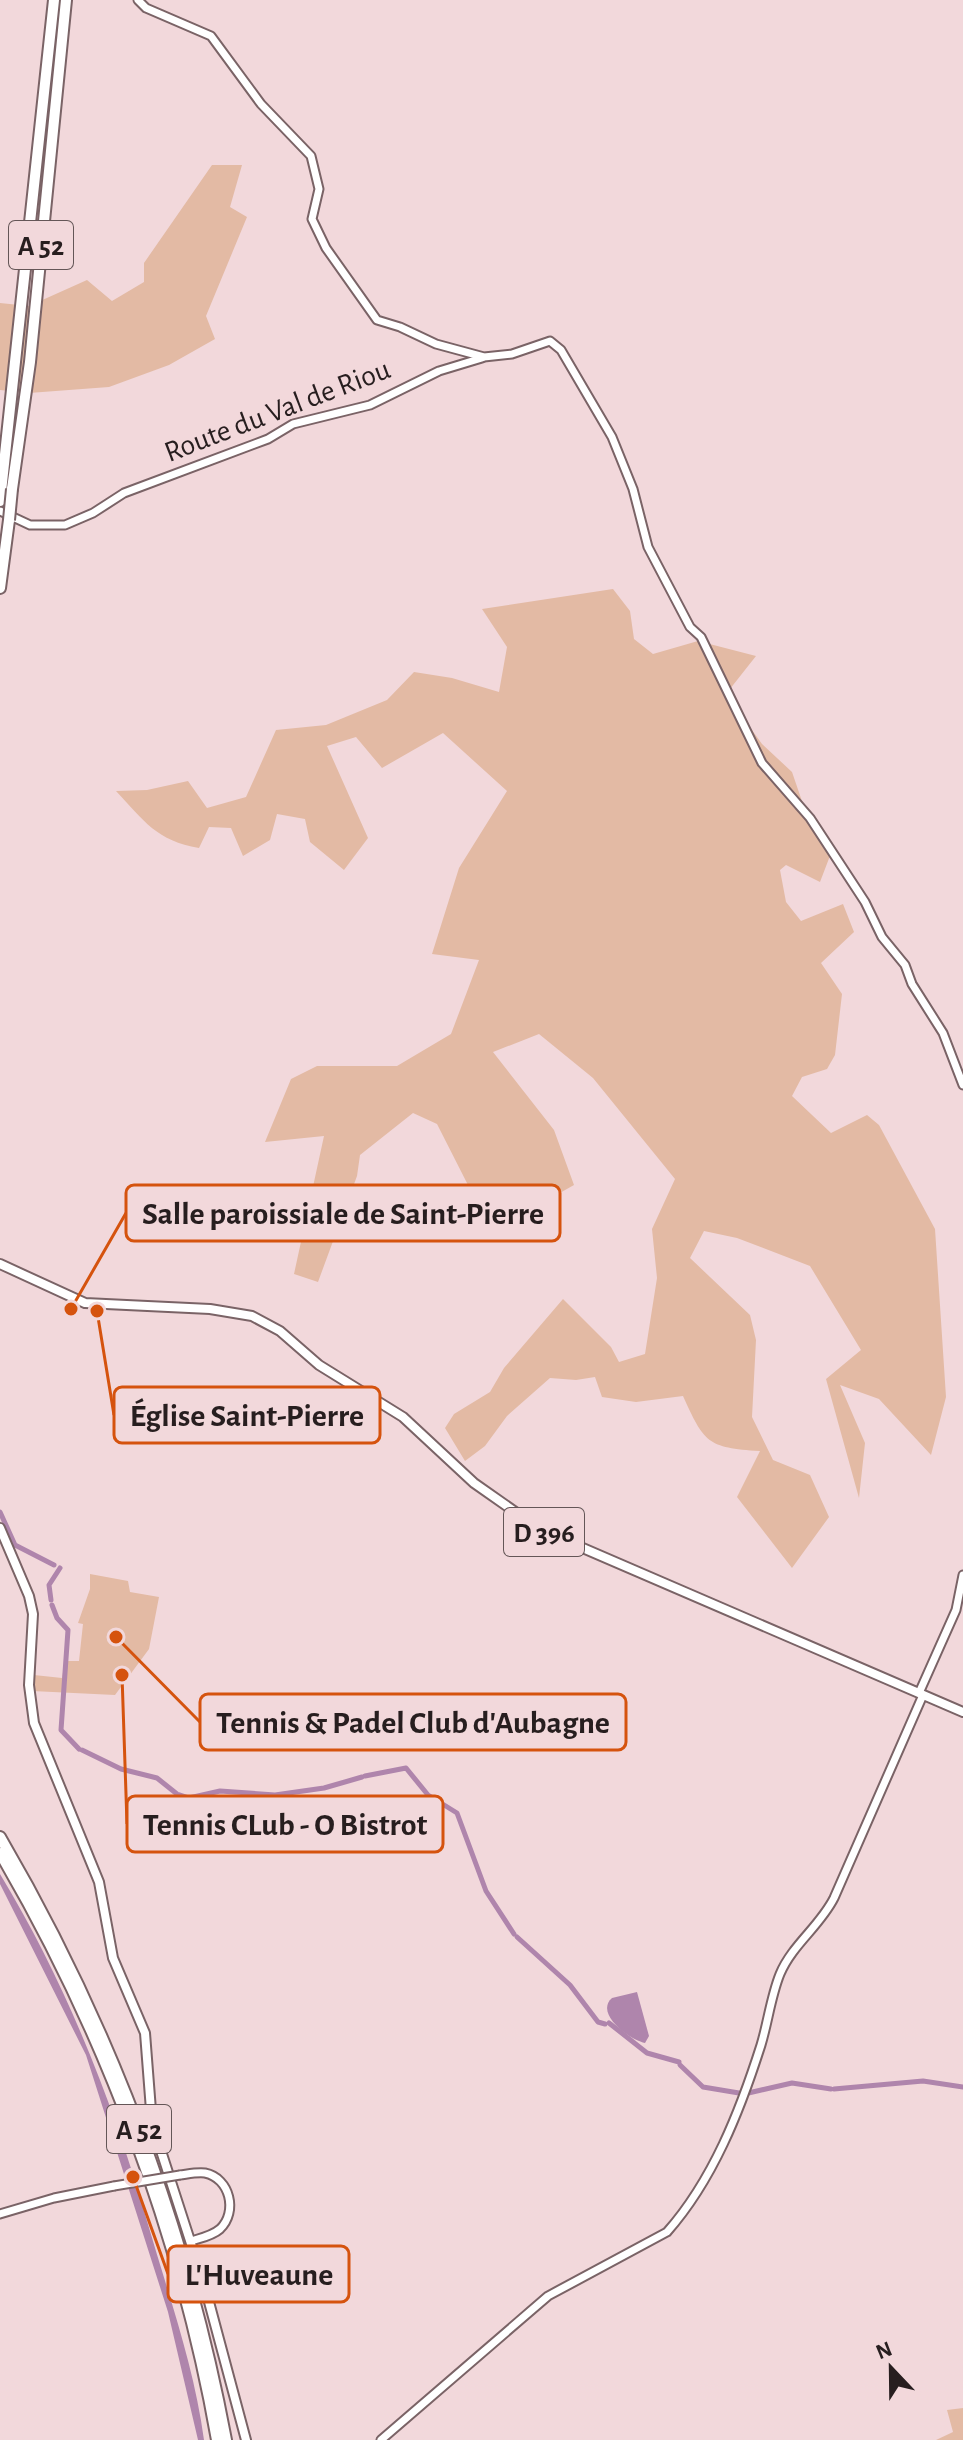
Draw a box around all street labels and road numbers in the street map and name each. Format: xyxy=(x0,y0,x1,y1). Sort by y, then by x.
road number: A 52 xyxy=(9,221,73,269)
street label: Route du Val de Riou xyxy=(160,354,394,468)
road number: D 396 xyxy=(504,1508,584,1556)
road number: A 52 xyxy=(107,2105,171,2153)

